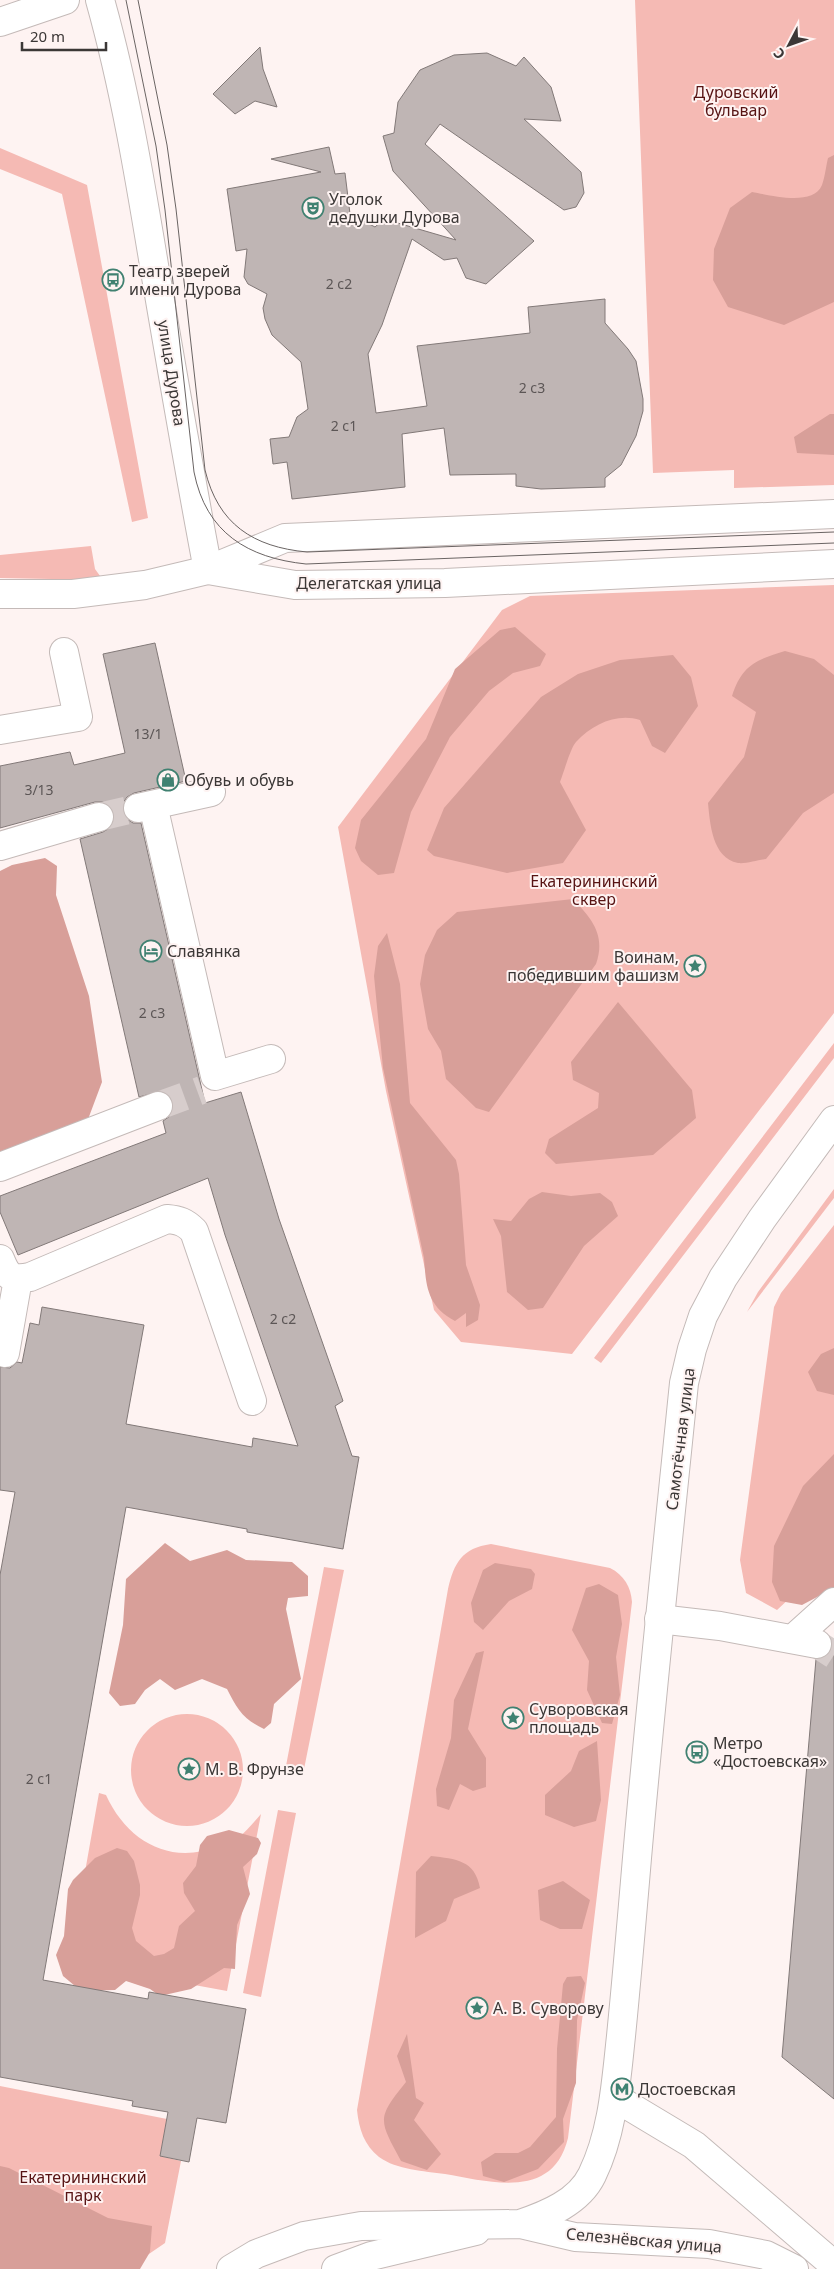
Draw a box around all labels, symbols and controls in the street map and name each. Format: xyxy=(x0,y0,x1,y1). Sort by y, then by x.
scale bar xyxy=(22,20,106,52)
north arrow xyxy=(764,20,814,70)
text: 20 m xyxy=(30,26,65,46)
text: С xyxy=(769,44,789,63)
park label: Дуровский бульвар xyxy=(694,81,778,121)
place label: Уголок дедушки Дурова xyxy=(329,188,460,228)
theatre icon: Уголок дедушки Дурова xyxy=(301,196,325,220)
place label: Театр зверей имени Дурова xyxy=(129,260,241,300)
bus stop icon: Театр зверей имени Дурова xyxy=(101,268,125,292)
house number: 2 с2 xyxy=(326,274,352,293)
street label: улица Дурова xyxy=(153,318,191,428)
house number: 2 с3 xyxy=(519,378,545,397)
house number: 2 с1 xyxy=(331,416,357,435)
street label: Делегатская улица xyxy=(296,572,442,594)
house number: 13/1 xyxy=(133,724,163,743)
shop icon: Обувь и обувь xyxy=(156,768,180,792)
place label: Обувь и обувь xyxy=(184,769,294,791)
house number: 3/13 xyxy=(24,780,54,799)
park label: Екатерининский сквер xyxy=(530,870,658,910)
hotel icon: Славянка xyxy=(139,939,163,963)
place label: Славянка xyxy=(167,940,241,962)
place label: Воинам, победившим фашизм xyxy=(507,946,679,986)
place icon: Воинам, победившим фашизм xyxy=(683,954,707,978)
house number: 2 с3 xyxy=(139,1003,165,1022)
house number: 2 с2 xyxy=(270,1309,296,1328)
street label: Самотёчная улица xyxy=(660,1366,700,1512)
place label: Суворовская площадь xyxy=(529,1698,628,1738)
place icon: Суворовская площадь xyxy=(501,1706,525,1730)
place label: Метро «Достоевская» xyxy=(713,1732,827,1772)
bus stop icon: Метро «Достоевская» xyxy=(685,1740,709,1764)
place icon: М. В. Фрунзе xyxy=(177,1757,201,1781)
place label: М. В. Фрунзе xyxy=(205,1758,304,1780)
house number: 2 с1 xyxy=(26,1769,52,1788)
place icon: А. В. Суворову xyxy=(465,1996,489,2020)
place label: А. В. Суворову xyxy=(493,1997,605,2019)
metro station icon: Достоевская xyxy=(610,2077,634,2101)
place label: Достоевская xyxy=(638,2078,736,2100)
park label: Екатерининский парк xyxy=(19,2166,147,2206)
street label: Селезнёвская улица xyxy=(565,2222,723,2258)

